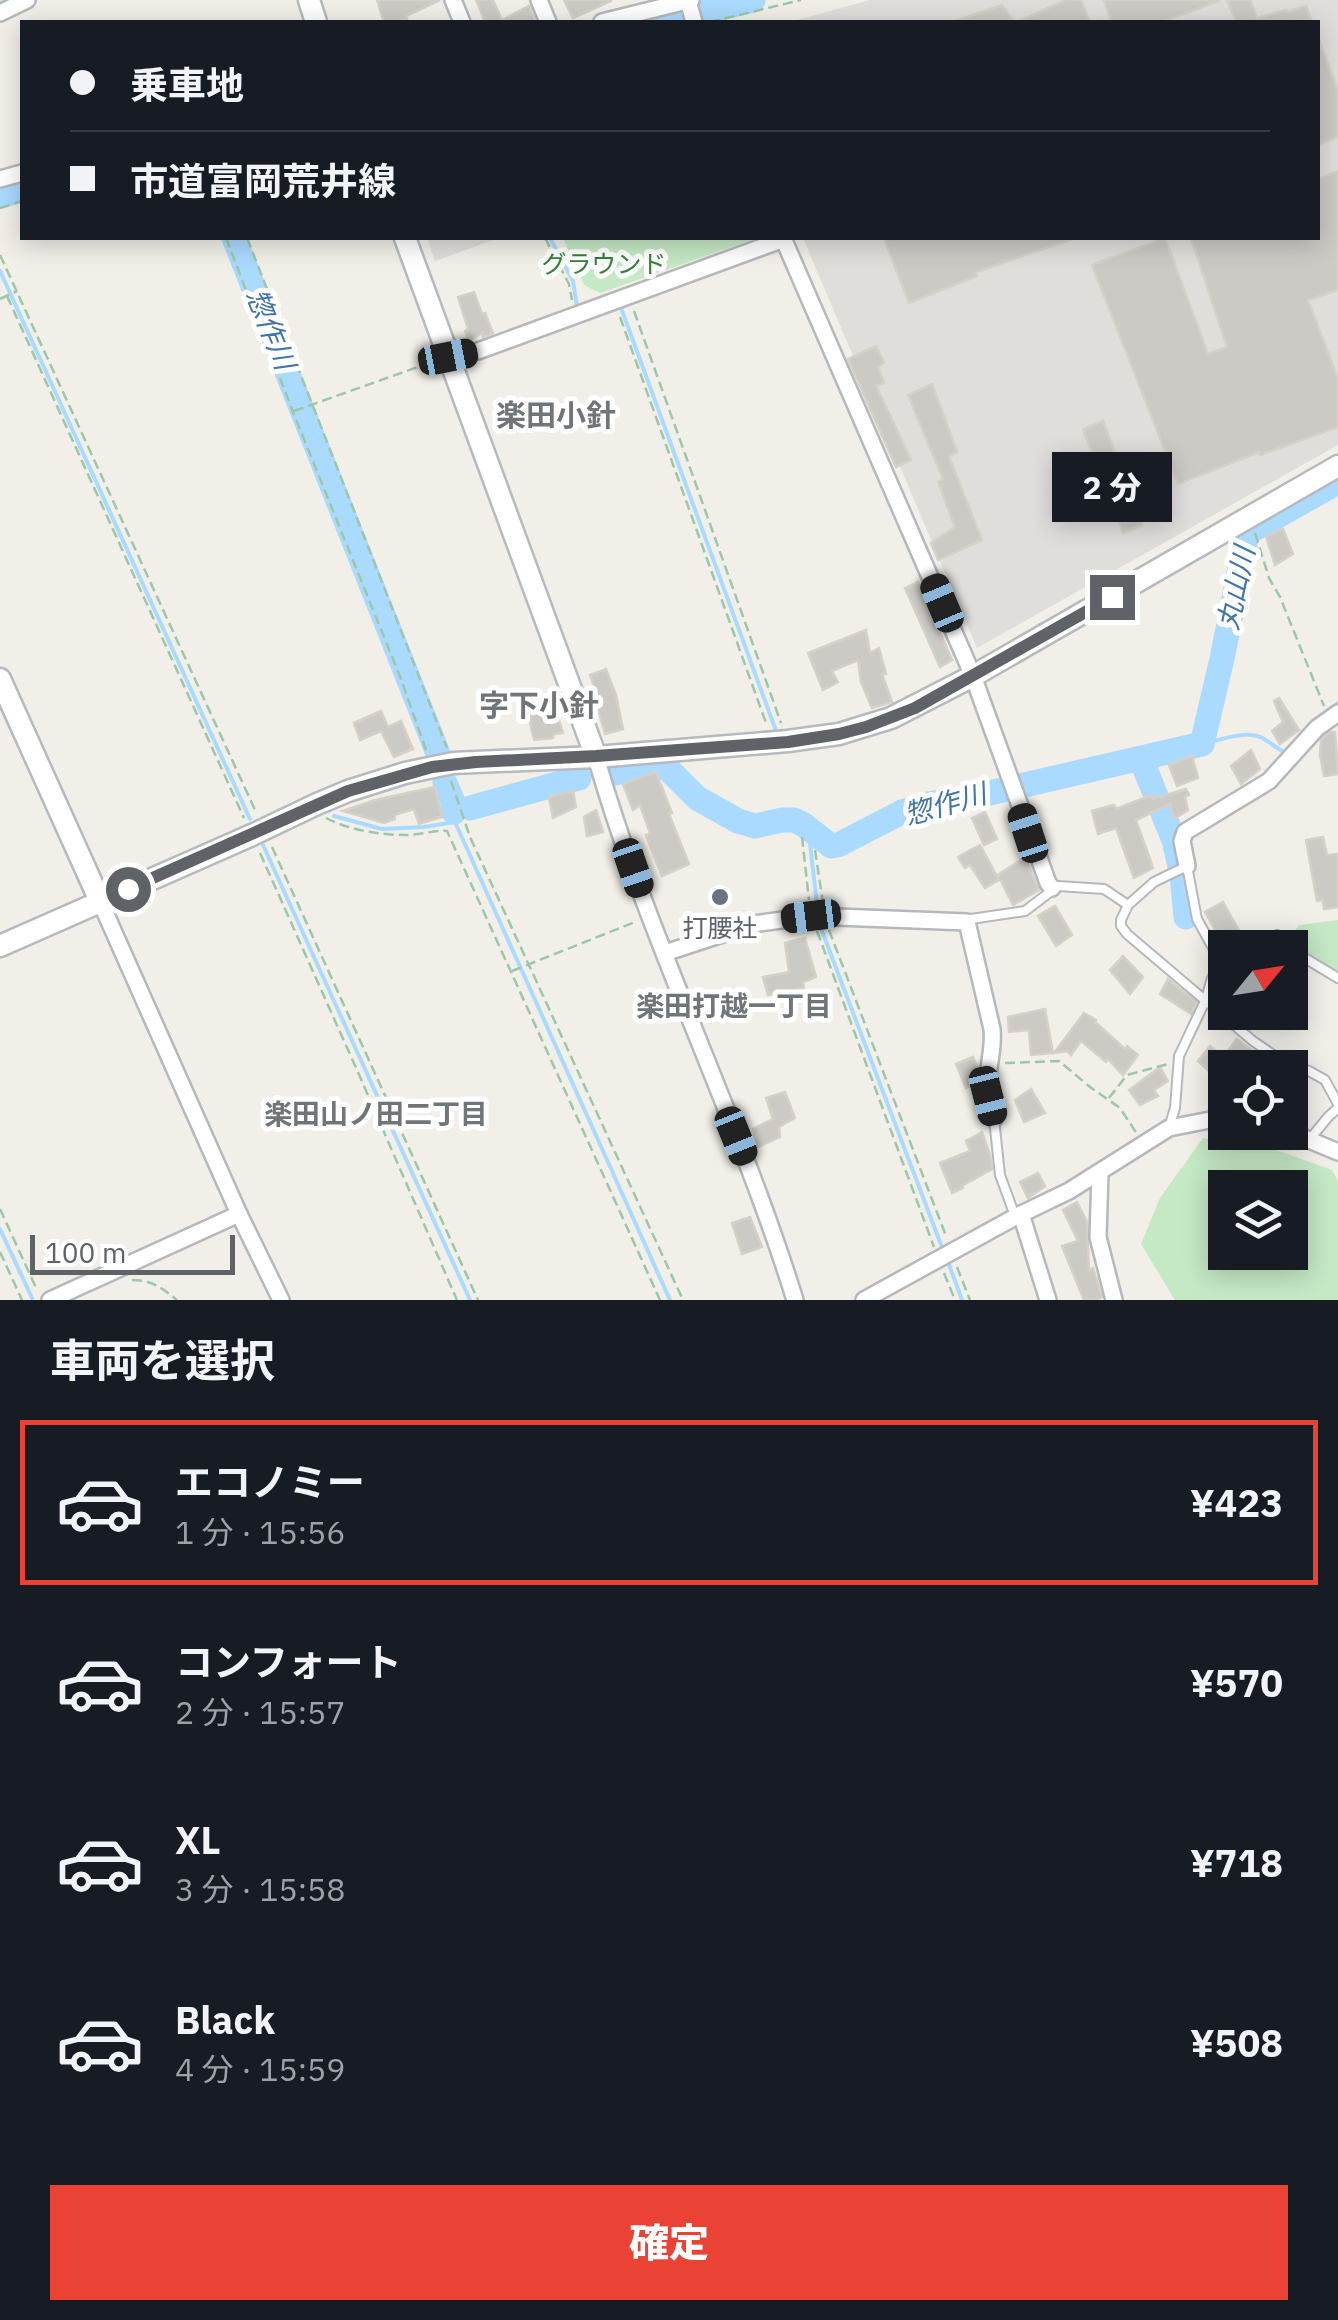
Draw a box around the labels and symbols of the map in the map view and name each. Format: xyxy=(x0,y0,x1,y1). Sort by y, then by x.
park label: グラウンド xyxy=(541,247,667,280)
water label: 惣作川 xyxy=(239,283,305,377)
car xyxy=(416,337,480,377)
district label: 楽田小針 xyxy=(496,395,616,434)
callout: 2 分 xyxy=(1052,452,1172,522)
water label: 丸山川 xyxy=(1209,540,1263,633)
car xyxy=(916,570,968,636)
route end xyxy=(1090,575,1135,620)
district label: 字下小針 xyxy=(479,685,599,724)
water label: 惣作川 xyxy=(899,773,993,833)
car xyxy=(1004,800,1052,866)
car xyxy=(609,835,657,901)
route start xyxy=(106,867,151,912)
marker: 打腰社 xyxy=(709,886,731,908)
car xyxy=(779,897,843,935)
place label: 打腰社 xyxy=(682,911,758,944)
north arrow xyxy=(1208,930,1308,1030)
district label: 楽田打越一丁目 xyxy=(636,987,832,1024)
car xyxy=(966,1063,1010,1129)
district label: 楽田山ノ田二丁目 xyxy=(264,1095,488,1132)
car xyxy=(711,1103,761,1169)
scale bar xyxy=(30,1230,235,1274)

